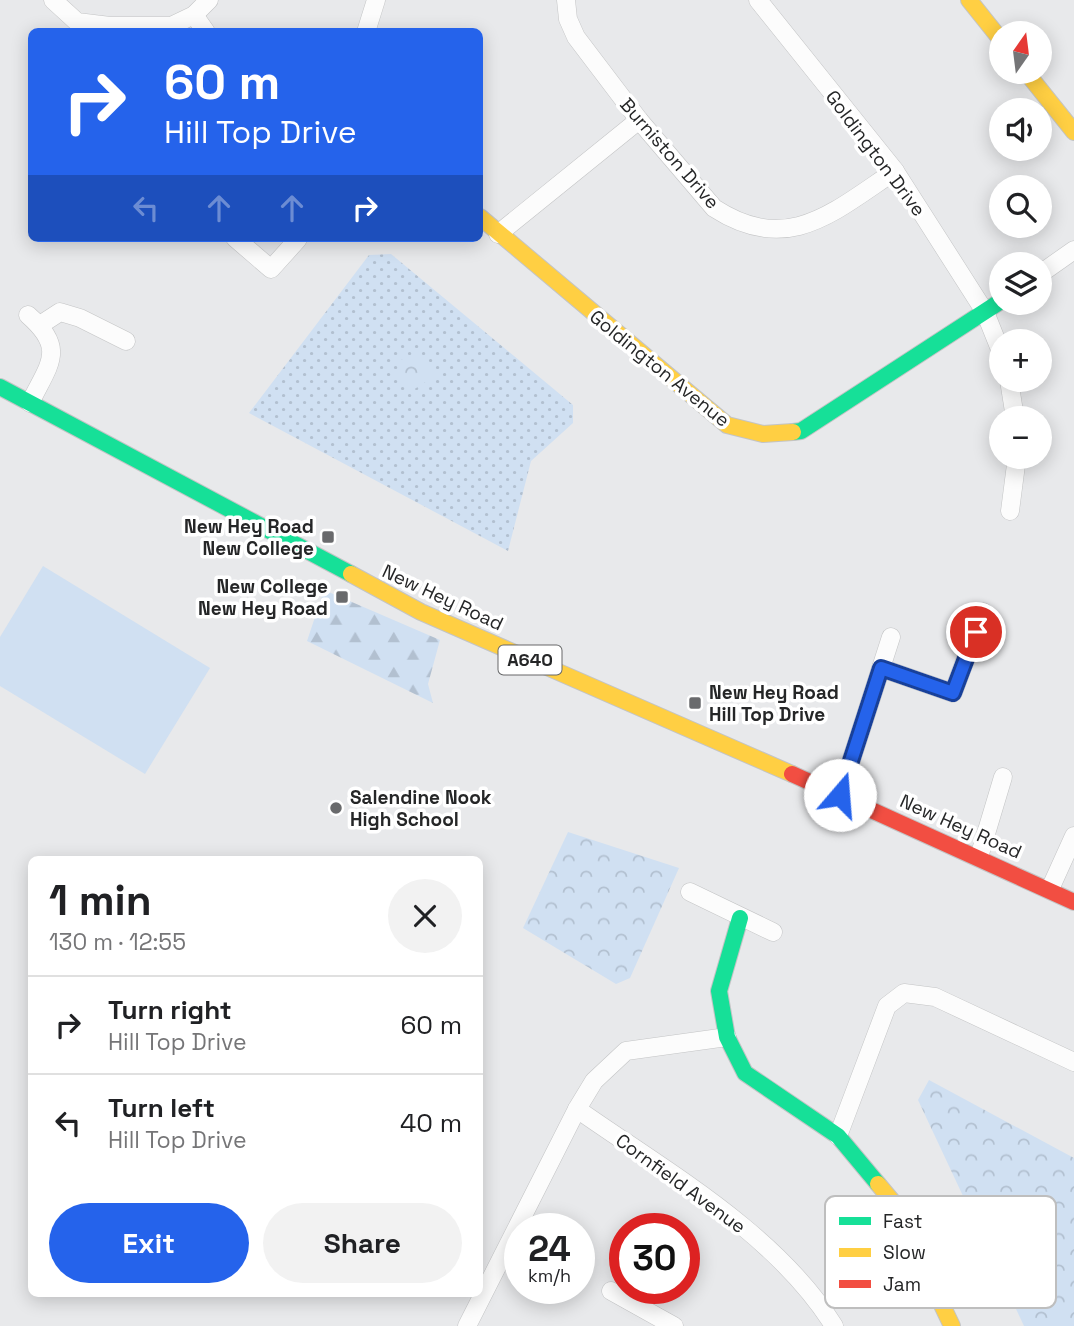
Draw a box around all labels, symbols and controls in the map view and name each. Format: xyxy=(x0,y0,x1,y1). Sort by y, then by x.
north arrow xyxy=(989,21,1052,84)
map controls xyxy=(989,21,1052,469)
text: 60 m xyxy=(164,51,280,113)
icon: right xyxy=(49,56,140,147)
street label: Goldington Drive xyxy=(820,85,931,221)
street label: Burniston Drive xyxy=(614,92,725,214)
button: sound xyxy=(989,98,1052,161)
text: Hill Top Drive xyxy=(164,112,357,152)
button: search xyxy=(989,175,1052,238)
icon: left xyxy=(127,189,165,227)
icon: ahead xyxy=(200,189,238,227)
icon: ahead xyxy=(273,189,311,227)
icon: right xyxy=(346,189,384,227)
button: layers xyxy=(989,252,1052,315)
street label: Goldington Avenue xyxy=(585,304,735,433)
button: + xyxy=(989,329,1052,392)
button: − xyxy=(989,406,1052,469)
place label: New Hey Road New College xyxy=(184,514,314,561)
marker: New Hey Road New College xyxy=(320,529,336,545)
street label: New Hey Road xyxy=(378,559,507,636)
place label: New College New Hey Road xyxy=(198,574,328,621)
marker: New College New Hey Road xyxy=(334,589,350,605)
pin xyxy=(946,602,1006,662)
icon: arrive xyxy=(957,613,995,651)
road number: A640 xyxy=(498,646,562,674)
place label: New Hey Road Hill Top Drive xyxy=(709,680,839,727)
marker: New Hey Road Hill Top Drive xyxy=(687,695,703,711)
position arrow xyxy=(803,758,877,832)
place label: Salendine Nook High School xyxy=(350,785,492,832)
street label: New Hey Road xyxy=(896,788,1026,864)
marker: Salendine Nook High School xyxy=(328,800,344,816)
text: 1 min xyxy=(49,874,152,927)
button: close xyxy=(388,879,462,953)
text: 130 m · 12:55 xyxy=(49,927,186,957)
text: Turn right xyxy=(108,993,232,1027)
icon: right xyxy=(49,1006,87,1044)
text: 60 m xyxy=(400,1008,462,1042)
text: Hill Top Drive xyxy=(108,1027,247,1057)
text: Turn left xyxy=(108,1091,215,1125)
icon: left xyxy=(49,1104,87,1142)
text: 40 m xyxy=(400,1106,462,1140)
text: Hill Top Drive xyxy=(108,1125,247,1155)
street label: Cornfield Avenue xyxy=(611,1128,751,1239)
legend xyxy=(825,1196,1056,1308)
button: Exit xyxy=(49,1203,249,1283)
button: Share xyxy=(263,1203,462,1283)
text: Fast xyxy=(883,1209,923,1234)
speed limit sign: 30 xyxy=(609,1213,700,1304)
text: 24 xyxy=(528,1227,571,1271)
text: Slow xyxy=(883,1240,926,1265)
text: km/h xyxy=(528,1264,571,1287)
text: Jam xyxy=(883,1272,921,1297)

